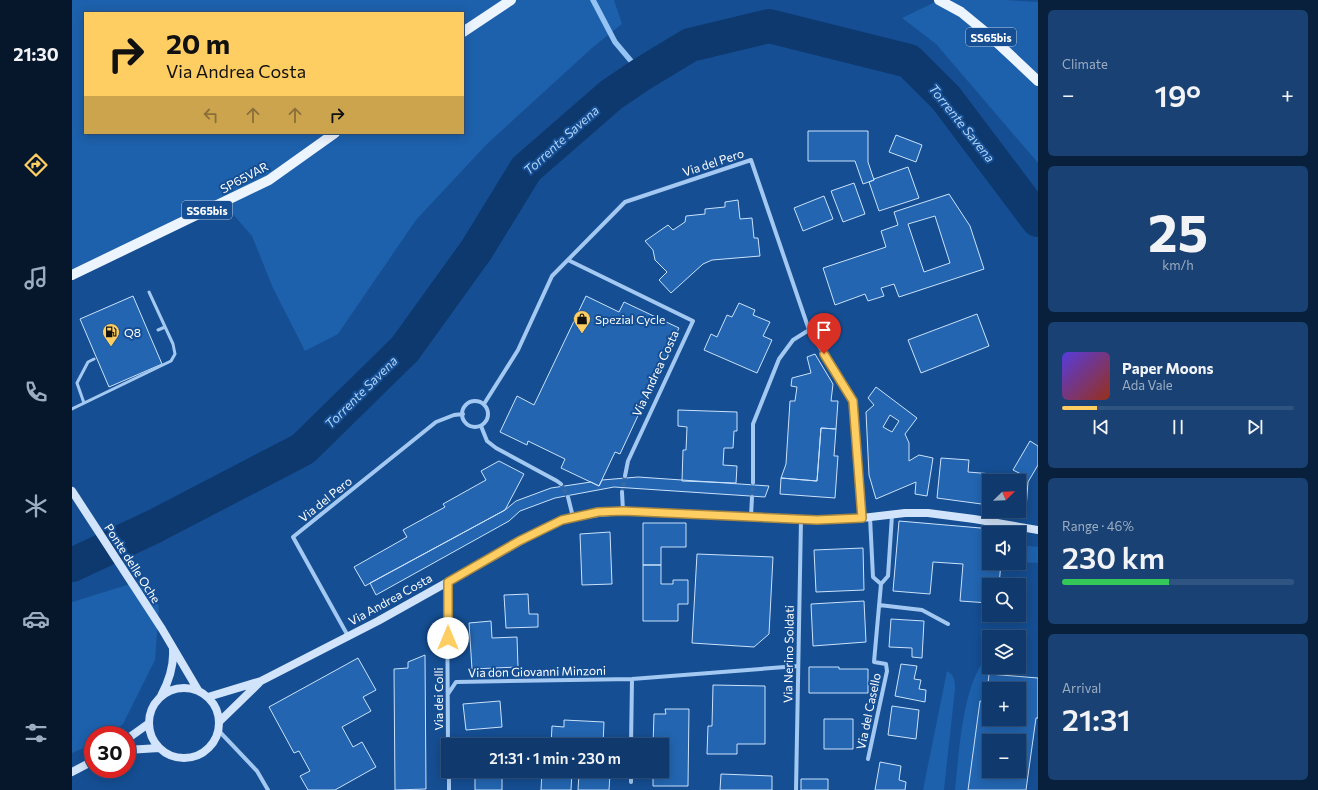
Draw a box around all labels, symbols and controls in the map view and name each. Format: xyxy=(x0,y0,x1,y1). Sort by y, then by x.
text: 20 m xyxy=(166,26,230,60)
icon: right xyxy=(100,28,152,80)
road number: SS65bis xyxy=(966,28,1016,46)
text: 21:30 xyxy=(13,43,59,65)
text: Climate xyxy=(1062,56,1108,72)
text: Via Andrea Costa xyxy=(166,60,306,82)
text: 19° xyxy=(1155,76,1201,113)
water label: Torrente Savena xyxy=(926,81,999,165)
text: − xyxy=(1062,81,1075,108)
text: + xyxy=(1281,81,1294,108)
water label: Torrente Savena xyxy=(520,102,602,178)
icon: left xyxy=(200,104,222,126)
icon: ahead xyxy=(242,104,264,126)
icon: ahead xyxy=(284,104,306,126)
icon: right xyxy=(326,104,348,126)
street label: Via del Pero xyxy=(680,145,746,179)
icon: directions xyxy=(22,151,50,179)
street label: SP65VAR xyxy=(218,159,270,195)
text: 25 xyxy=(1148,199,1208,263)
road number: SS65bis xyxy=(182,201,232,219)
text: km/h xyxy=(1162,257,1194,273)
icon: music xyxy=(22,264,50,292)
shop icon: Spezial Cycle xyxy=(572,309,592,334)
place label: Spezial Cycle xyxy=(595,312,665,326)
pin xyxy=(807,313,841,354)
icon: arrive xyxy=(813,319,835,341)
fuel station icon: Q8 xyxy=(101,322,121,347)
place label: Q8 xyxy=(124,325,141,339)
street label: Via Andrea Costa xyxy=(629,328,681,418)
water label: Torrente Savena xyxy=(321,352,401,432)
text: Paper Moons xyxy=(1122,359,1213,377)
text: Ada Vale xyxy=(1122,377,1173,393)
icon: phone xyxy=(22,378,50,406)
icon: previous xyxy=(1090,416,1112,438)
icon: pause xyxy=(1167,416,1189,438)
icon: next xyxy=(1244,416,1266,438)
street label: Via del Pero xyxy=(296,473,354,525)
north arrow xyxy=(982,474,1026,518)
map controls xyxy=(982,474,1026,778)
icon: climate xyxy=(22,492,50,520)
text: Range · 46% xyxy=(1062,518,1134,534)
street label: Ponte delle Oche xyxy=(102,521,164,605)
button: sound xyxy=(982,526,1026,570)
text: 230 km xyxy=(1062,538,1165,575)
street label: Via Andrea Costa xyxy=(346,570,434,628)
button: search xyxy=(982,578,1026,622)
icon: car xyxy=(22,605,50,633)
street label: Via Nerino Soldati xyxy=(780,605,796,703)
position arrow xyxy=(427,617,469,659)
button: layers xyxy=(982,630,1026,674)
street label: Via don Giovanni Minzoni xyxy=(468,663,606,679)
street label: Via dei Colli xyxy=(431,667,445,731)
street label: Via del Casello xyxy=(853,671,883,751)
text: Arrival xyxy=(1062,680,1101,696)
button: + xyxy=(982,682,1026,726)
text: 21:31 xyxy=(1062,700,1131,737)
icon: filters xyxy=(22,719,50,747)
speed limit sign: 30 xyxy=(84,726,136,778)
button: − xyxy=(982,734,1026,778)
text: 21:31 · 1 min · 230 m xyxy=(489,749,621,767)

